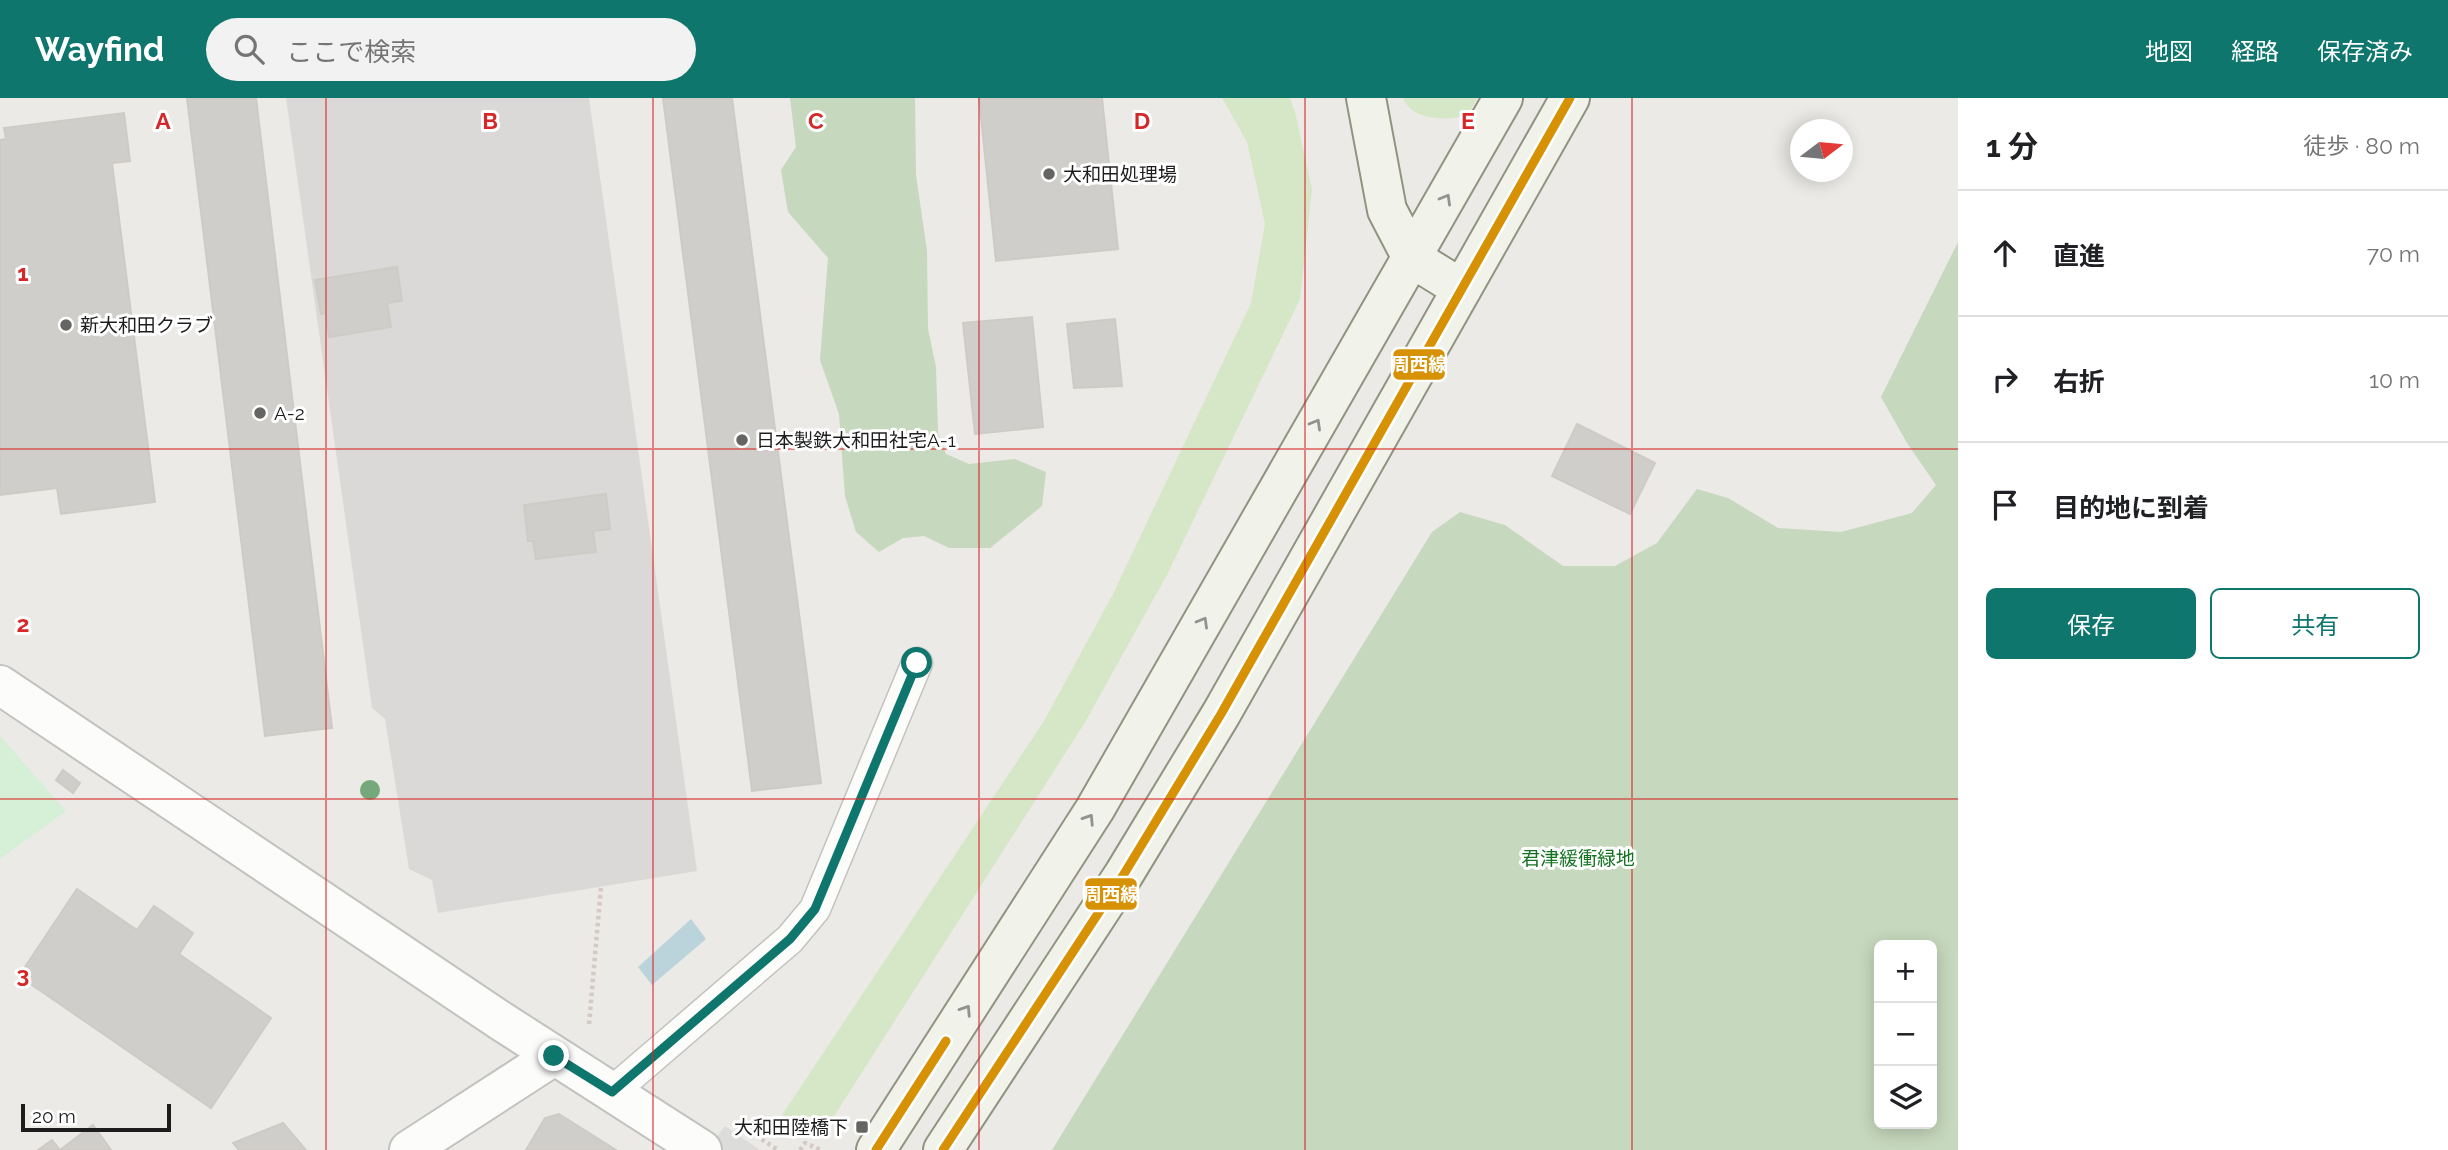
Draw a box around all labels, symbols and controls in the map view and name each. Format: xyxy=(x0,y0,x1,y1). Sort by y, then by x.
search box xyxy=(206,18,696,81)
text: Wayfind xyxy=(35,30,164,69)
icon: search xyxy=(230,30,268,68)
text: ここで検索 xyxy=(286,37,416,67)
text: 地図 xyxy=(2145,37,2193,66)
text: 経路 xyxy=(2231,37,2279,66)
text: 保存済み xyxy=(2317,37,2413,66)
text: A xyxy=(155,107,171,134)
text: B xyxy=(482,107,498,134)
text: C xyxy=(808,107,824,134)
text: D xyxy=(1134,107,1150,134)
text: E xyxy=(1461,107,1475,134)
north arrow xyxy=(1790,119,1853,182)
text: 1 分 xyxy=(1986,129,2038,164)
text: 徒歩 · 80 m xyxy=(2303,132,2420,159)
place label: 大和田処理場 xyxy=(1063,163,1177,185)
marker: 大和田処理場 xyxy=(1041,166,1057,182)
one-way arrow xyxy=(1438,193,1451,206)
icon: ahead xyxy=(1986,234,2024,272)
text: 70 m xyxy=(2367,240,2420,267)
text: 直進 xyxy=(2053,241,2105,271)
text: 1 xyxy=(17,259,29,286)
place label: 新大和田クラブ xyxy=(80,314,213,336)
marker: 新大和田クラブ xyxy=(58,317,74,333)
line badge: 周西線 xyxy=(1392,348,1446,381)
text: 周西線 xyxy=(1390,353,1448,375)
icon: right xyxy=(1986,360,2024,398)
text: 10 m xyxy=(2369,366,2420,393)
text: 右折 xyxy=(2053,367,2105,397)
place label: A-2 xyxy=(274,402,305,424)
marker: A-2 xyxy=(252,405,268,421)
one-way arrow xyxy=(1308,419,1321,432)
place label: 日本製鉄大和田社宅A-1 xyxy=(756,429,956,451)
marker: 日本製鉄大和田社宅A-1 xyxy=(734,432,750,448)
icon: arrive xyxy=(1986,486,2024,524)
text: 目的地に到着 xyxy=(2053,493,2209,523)
button: 保存 xyxy=(1986,588,2196,659)
button: 共有 xyxy=(2210,588,2420,659)
text: 2 xyxy=(17,610,29,637)
one-way arrow xyxy=(1195,616,1208,629)
route start xyxy=(901,647,932,678)
one-way arrow xyxy=(1081,813,1094,826)
park label: 君津緩衝緑地 xyxy=(1521,847,1635,869)
line badge: 周西線 xyxy=(1084,877,1138,911)
text: 周西線 xyxy=(1082,883,1140,905)
map controls xyxy=(1874,940,1937,1129)
button: + xyxy=(1874,940,1937,1003)
text: 3 xyxy=(17,961,29,988)
button: − xyxy=(1874,1003,1937,1066)
one-way arrow xyxy=(958,1005,971,1018)
route end xyxy=(538,1040,569,1071)
button: layers xyxy=(1874,1066,1937,1129)
scale bar xyxy=(21,1101,172,1133)
text: 20 m xyxy=(32,1105,76,1127)
place label: 大和田陸橋下 xyxy=(734,1116,848,1138)
marker: 大和田陸橋下 xyxy=(854,1119,870,1135)

